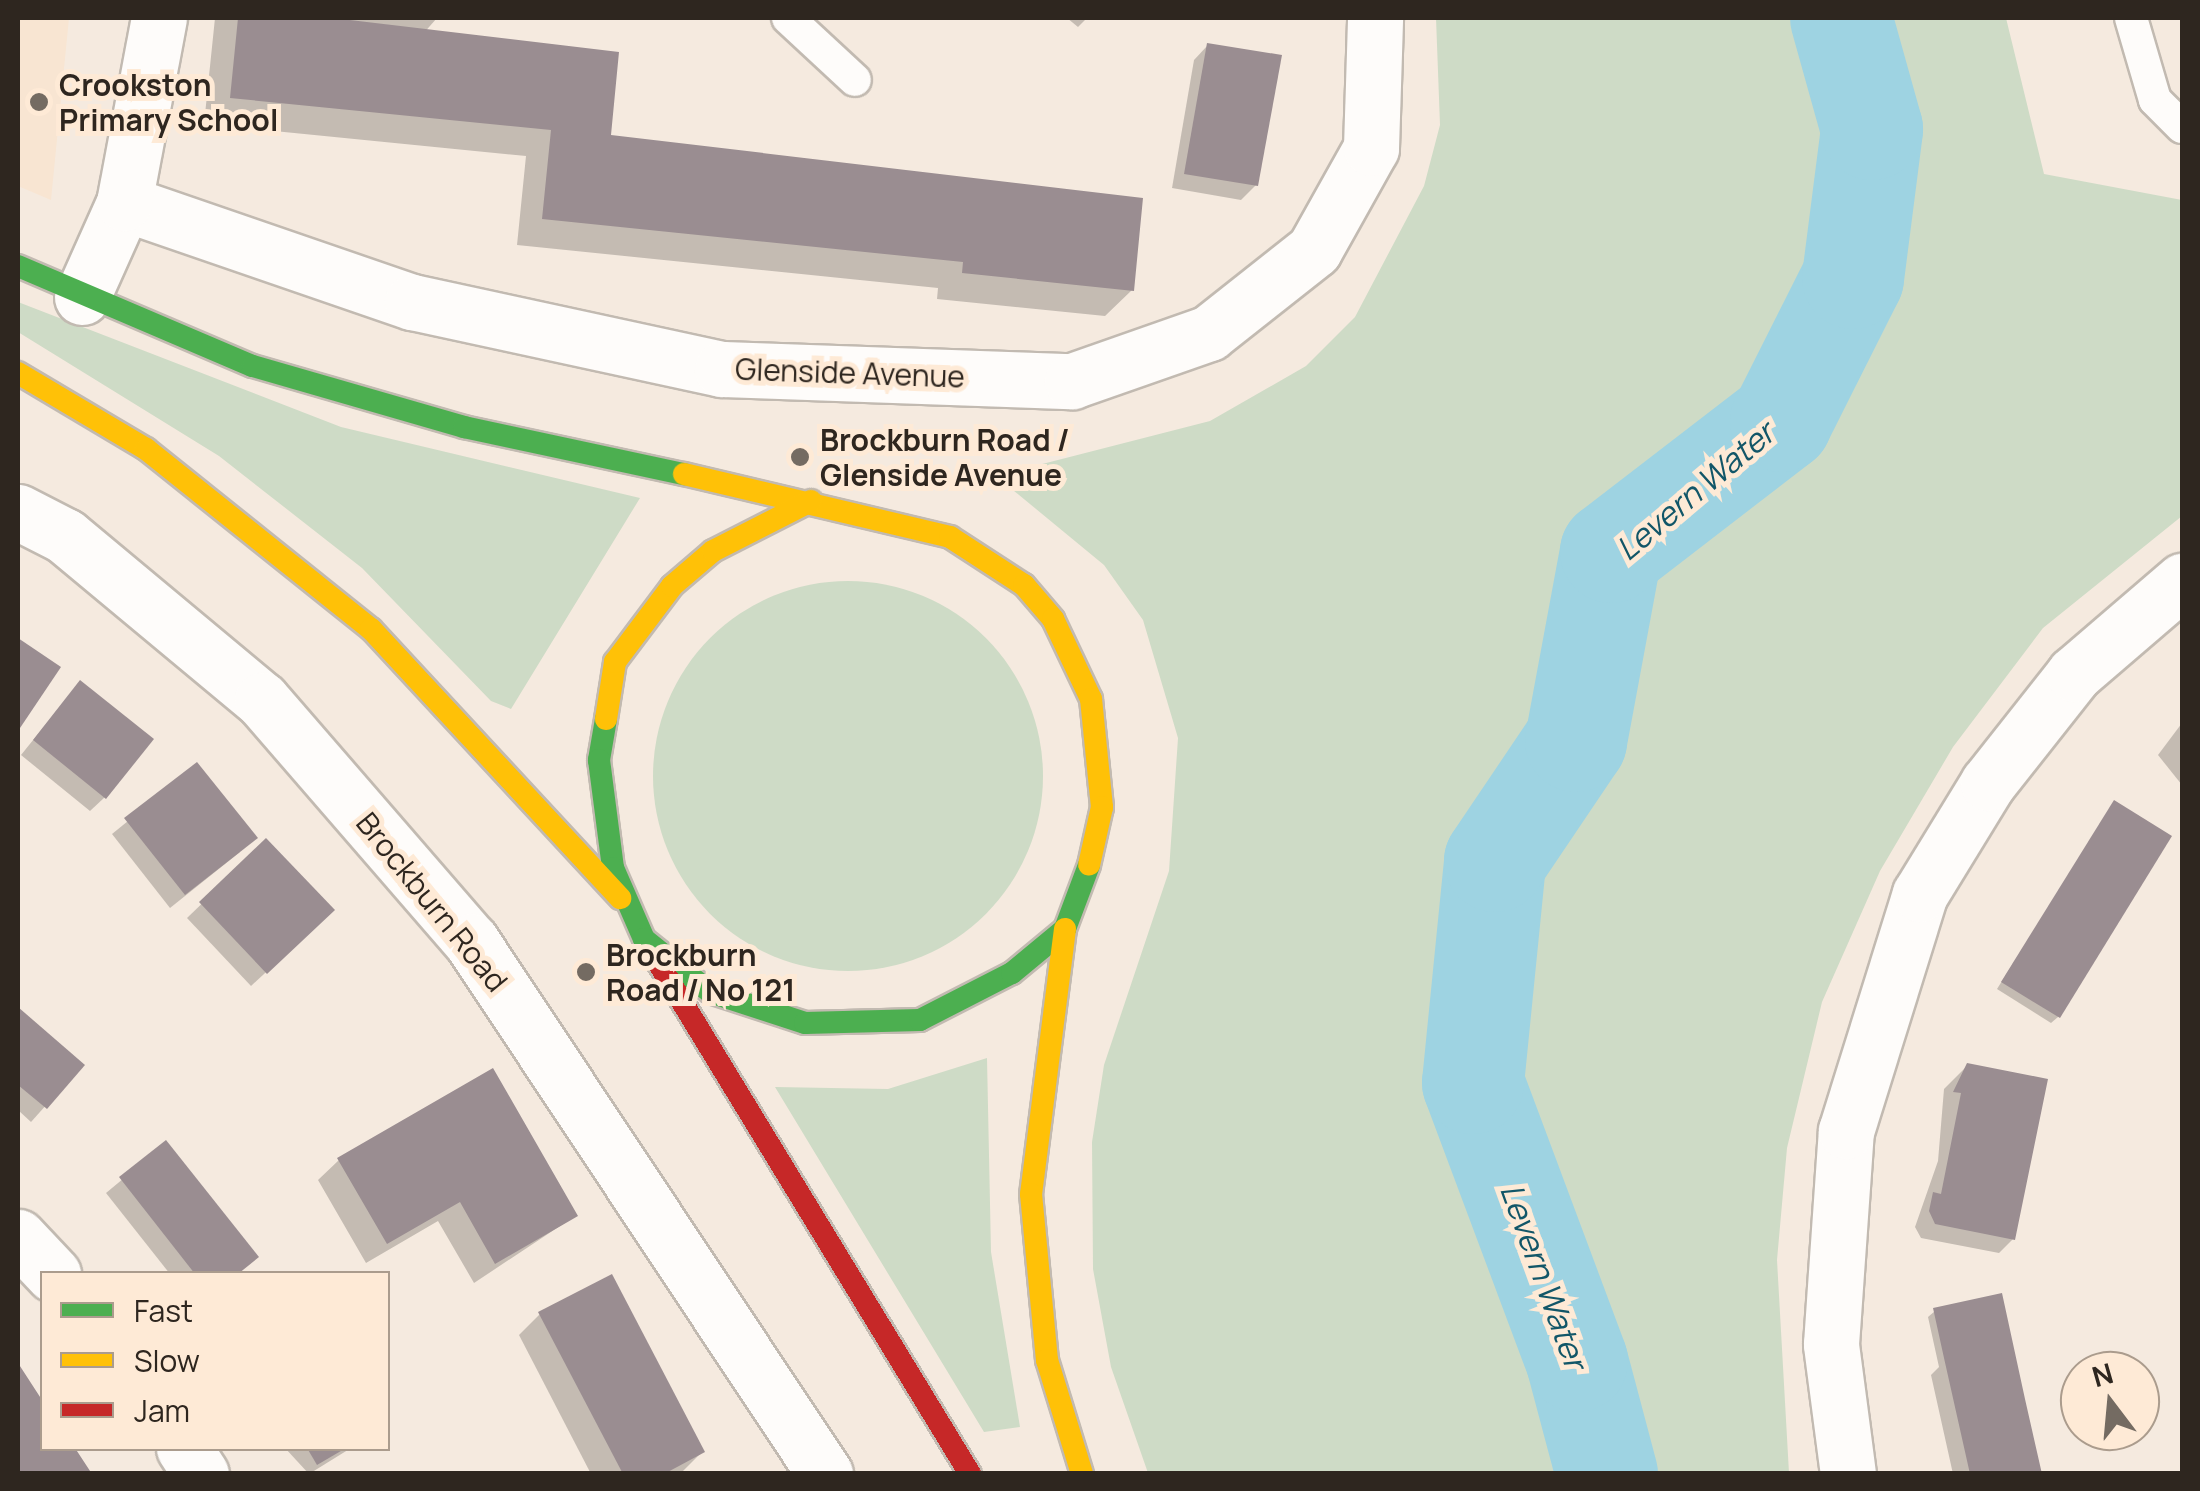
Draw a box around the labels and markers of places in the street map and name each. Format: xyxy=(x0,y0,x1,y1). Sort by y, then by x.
place label: Crookston Primary School xyxy=(59,67,278,138)
marker: Crookston Primary School xyxy=(28,91,50,113)
place label: Brockburn Road / Glenside Avenue xyxy=(820,422,1070,492)
marker: Brockburn Road / Glenside Avenue xyxy=(789,446,811,468)
place label: Brockburn Road / No 121 xyxy=(606,937,795,1008)
marker: Brockburn Road / No 121 xyxy=(575,961,597,983)

